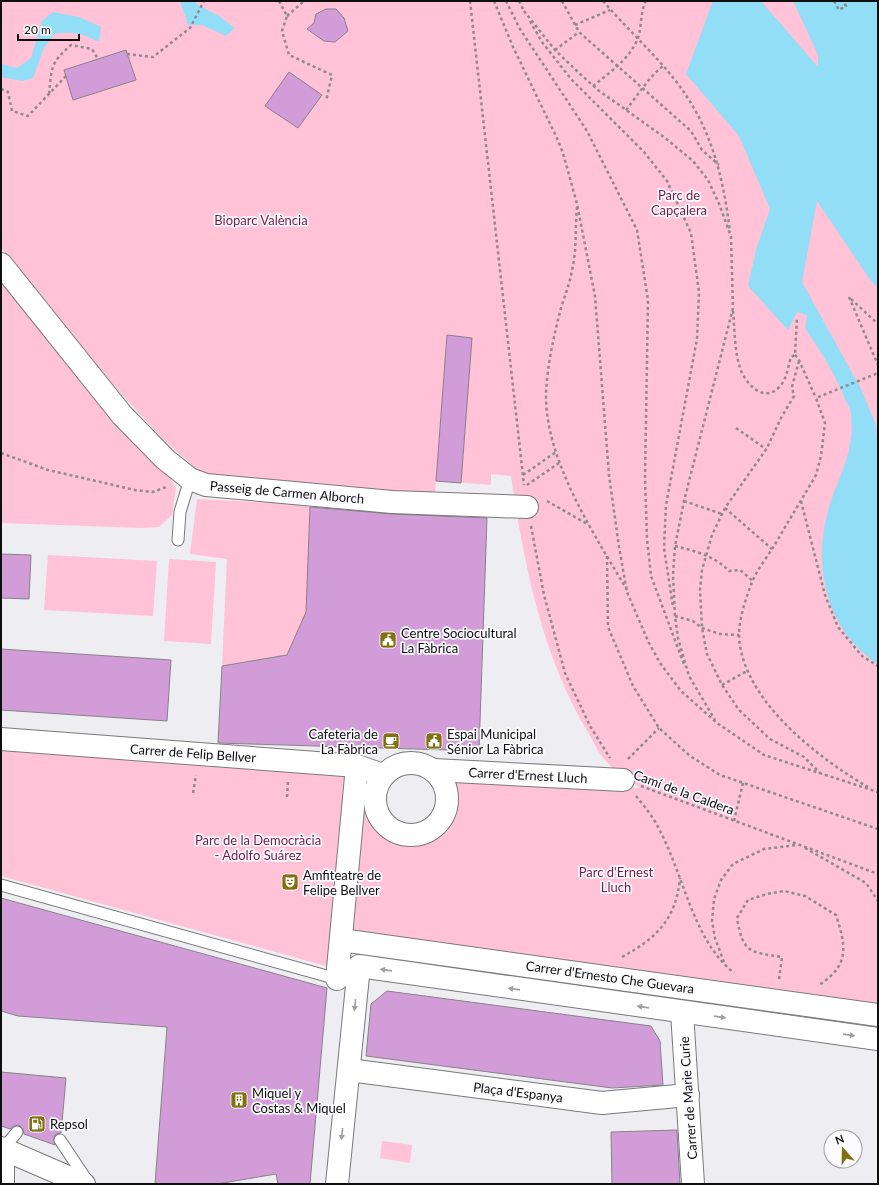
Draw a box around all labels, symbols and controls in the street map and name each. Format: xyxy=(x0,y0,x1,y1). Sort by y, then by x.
scale bar xyxy=(18,16,79,42)
text: 20 m xyxy=(24,22,51,37)
park label: Parc de Capçalera xyxy=(651,187,707,218)
park label: Bioparc València xyxy=(214,212,308,228)
street label: Passeig de Carmen Alborch xyxy=(209,477,365,507)
place label: Centre Sociocultural La Fàbrica xyxy=(401,625,517,656)
public building icon: Centre Sociocultural La Fàbrica xyxy=(378,630,398,650)
place label: Cafeteria de La Fàbrica xyxy=(309,726,378,757)
place label: Espai Municipal Sénior La Fàbrica xyxy=(447,726,544,757)
cafe icon: Cafeteria de La Fàbrica xyxy=(381,731,401,751)
public building icon: Espai Municipal Sénior La Fàbrica xyxy=(424,731,444,751)
street label: Carrer de Felip Bellver xyxy=(129,741,257,765)
street label: Carrer d'Ernest Lluch xyxy=(468,764,588,786)
street label: Camí de la Caldera xyxy=(631,766,737,818)
park label: Parc de la Democràcia - Adolfo Suárez xyxy=(195,832,321,863)
park label: Parc d'Ernest Lluch xyxy=(579,864,654,895)
place label: Amfiteatre de Felipe Bellver xyxy=(303,867,381,898)
theatre icon: Amfiteatre de Felipe Bellver xyxy=(280,872,300,892)
street label: Carrer d'Ernesto Che Guevara xyxy=(525,957,695,997)
one-way arrow xyxy=(380,967,392,973)
one-way arrow xyxy=(508,986,520,992)
one-way arrow xyxy=(352,999,358,1011)
one-way arrow xyxy=(637,1004,649,1010)
one-way arrow xyxy=(714,1014,726,1020)
one-way arrow xyxy=(843,1032,855,1038)
street label: Carrer de Marie Curie xyxy=(676,1036,700,1160)
street label: Plaça d'Espanya xyxy=(472,1079,564,1105)
place label: Miquel y Costas & Miquel xyxy=(252,1085,346,1116)
building icon: Miquel y Costas & Miquel xyxy=(229,1090,249,1110)
fuel station icon: Repsol xyxy=(27,1114,47,1134)
place label: Repsol xyxy=(50,1116,88,1132)
one-way arrow xyxy=(339,1128,345,1140)
north arrow xyxy=(823,1129,863,1169)
text: N xyxy=(833,1132,846,1147)

